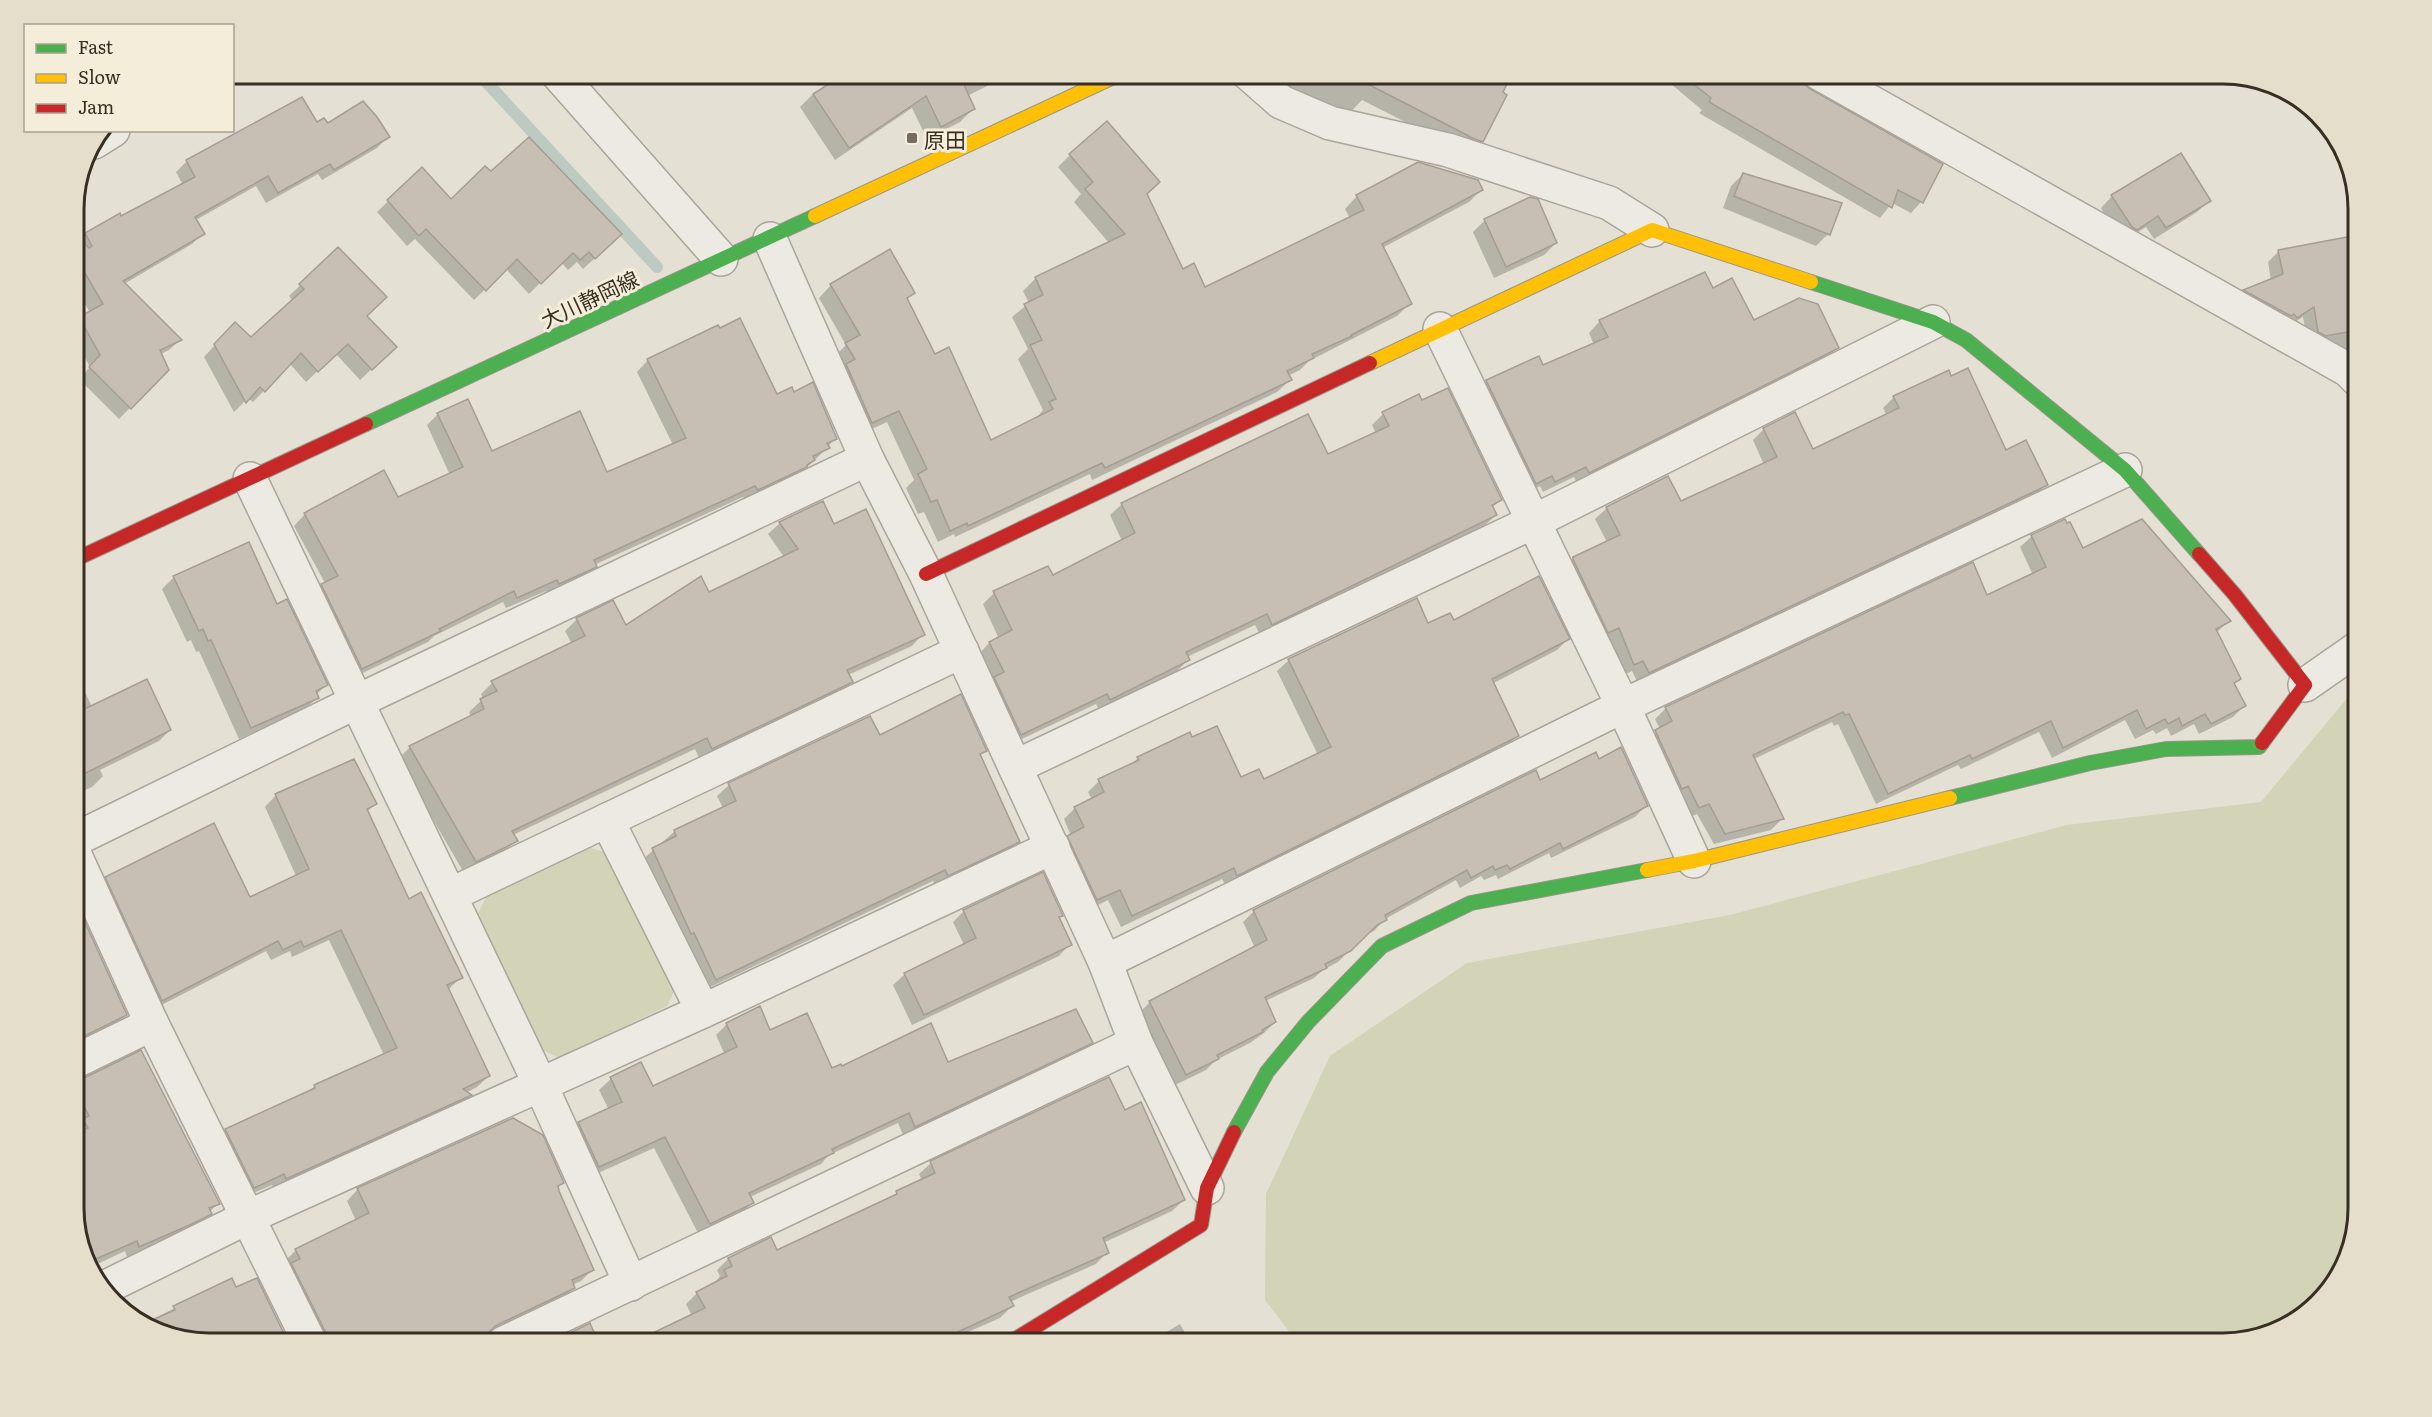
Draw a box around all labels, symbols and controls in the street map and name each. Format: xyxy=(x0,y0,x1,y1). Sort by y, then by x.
legend xyxy=(24,24,234,132)
text: Fast xyxy=(78,33,114,60)
text: Slow xyxy=(78,63,121,90)
text: Jam xyxy=(78,93,114,120)
place label: 原田 xyxy=(924,123,966,154)
marker: 原田 xyxy=(905,131,919,145)
street label: 大川静岡線 xyxy=(535,262,643,334)

